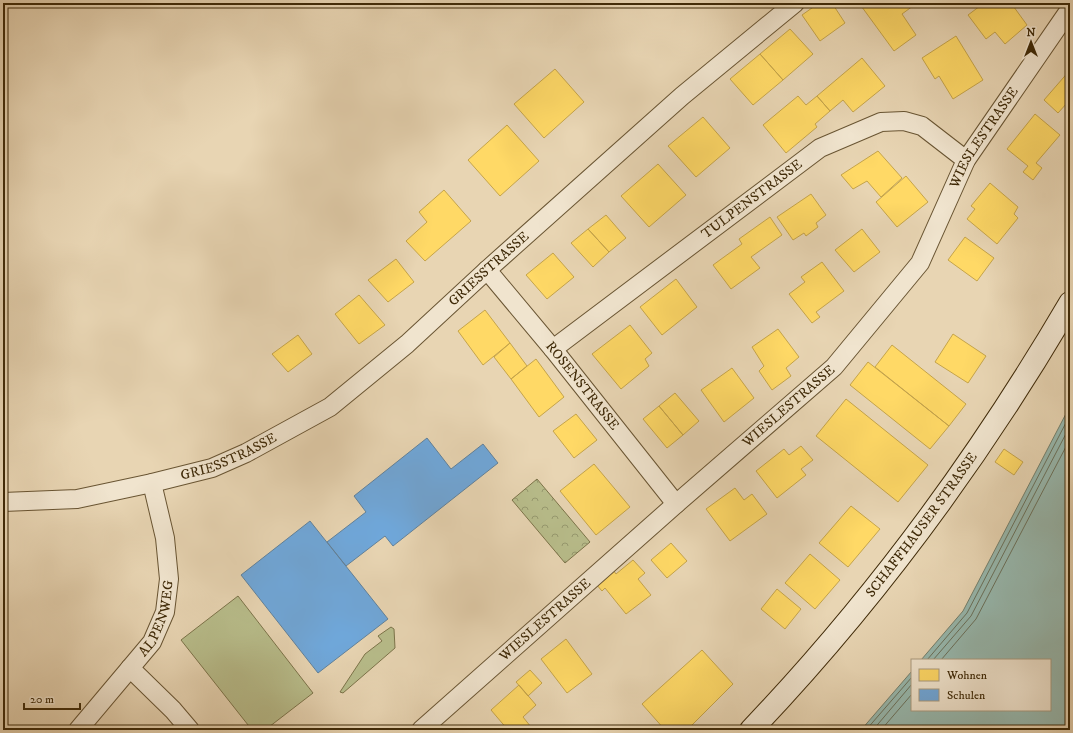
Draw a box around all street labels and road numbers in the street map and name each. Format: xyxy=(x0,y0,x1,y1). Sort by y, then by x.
street label: WIESLESTRASSE xyxy=(945,83,1023,192)
street label: TULPENSTRASSE xyxy=(698,155,806,243)
street label: GRIESSTRASSE xyxy=(445,228,533,310)
street label: ROSENSTRASSE xyxy=(541,338,623,434)
street label: WIESLESTRASSE xyxy=(738,361,839,452)
street label: GRIESSTRASSE xyxy=(179,429,280,485)
street label: SCHAFFHAUSER STRASSE xyxy=(862,449,981,601)
street label: WIESLESTRASSE xyxy=(495,574,595,666)
street label: ALPENWEG xyxy=(134,579,178,660)

